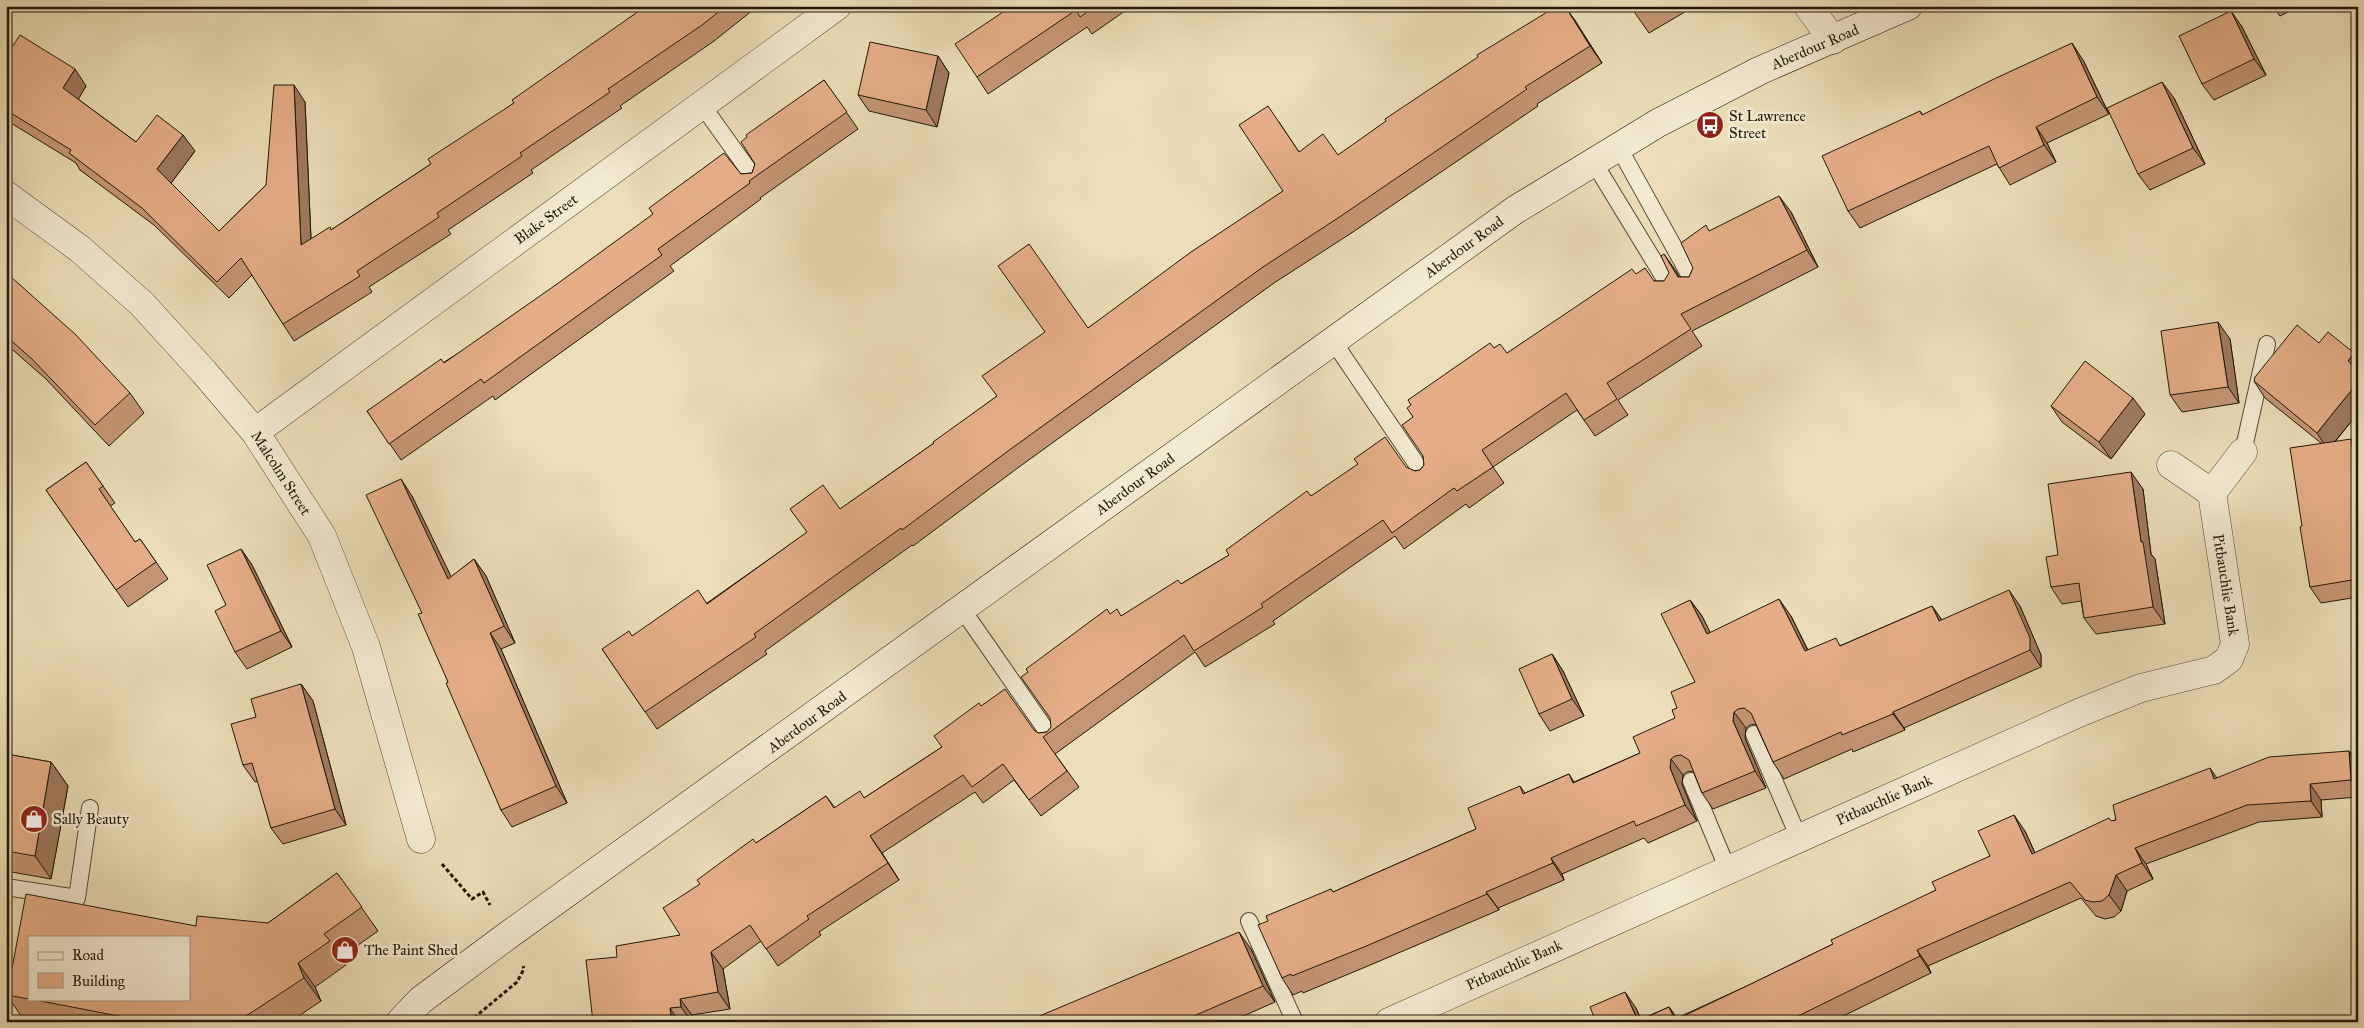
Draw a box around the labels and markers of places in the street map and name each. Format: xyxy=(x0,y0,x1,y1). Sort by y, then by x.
place label: St Lawrence Street xyxy=(1729,107,1806,142)
bus stop icon: St Lawrence Street xyxy=(1695,110,1725,140)
shop icon: Sally Beauty xyxy=(19,804,49,834)
place label: Sally Beauty xyxy=(53,810,130,828)
shop icon: The Paint Shed xyxy=(330,935,360,965)
place label: The Paint Shed xyxy=(364,941,459,959)

